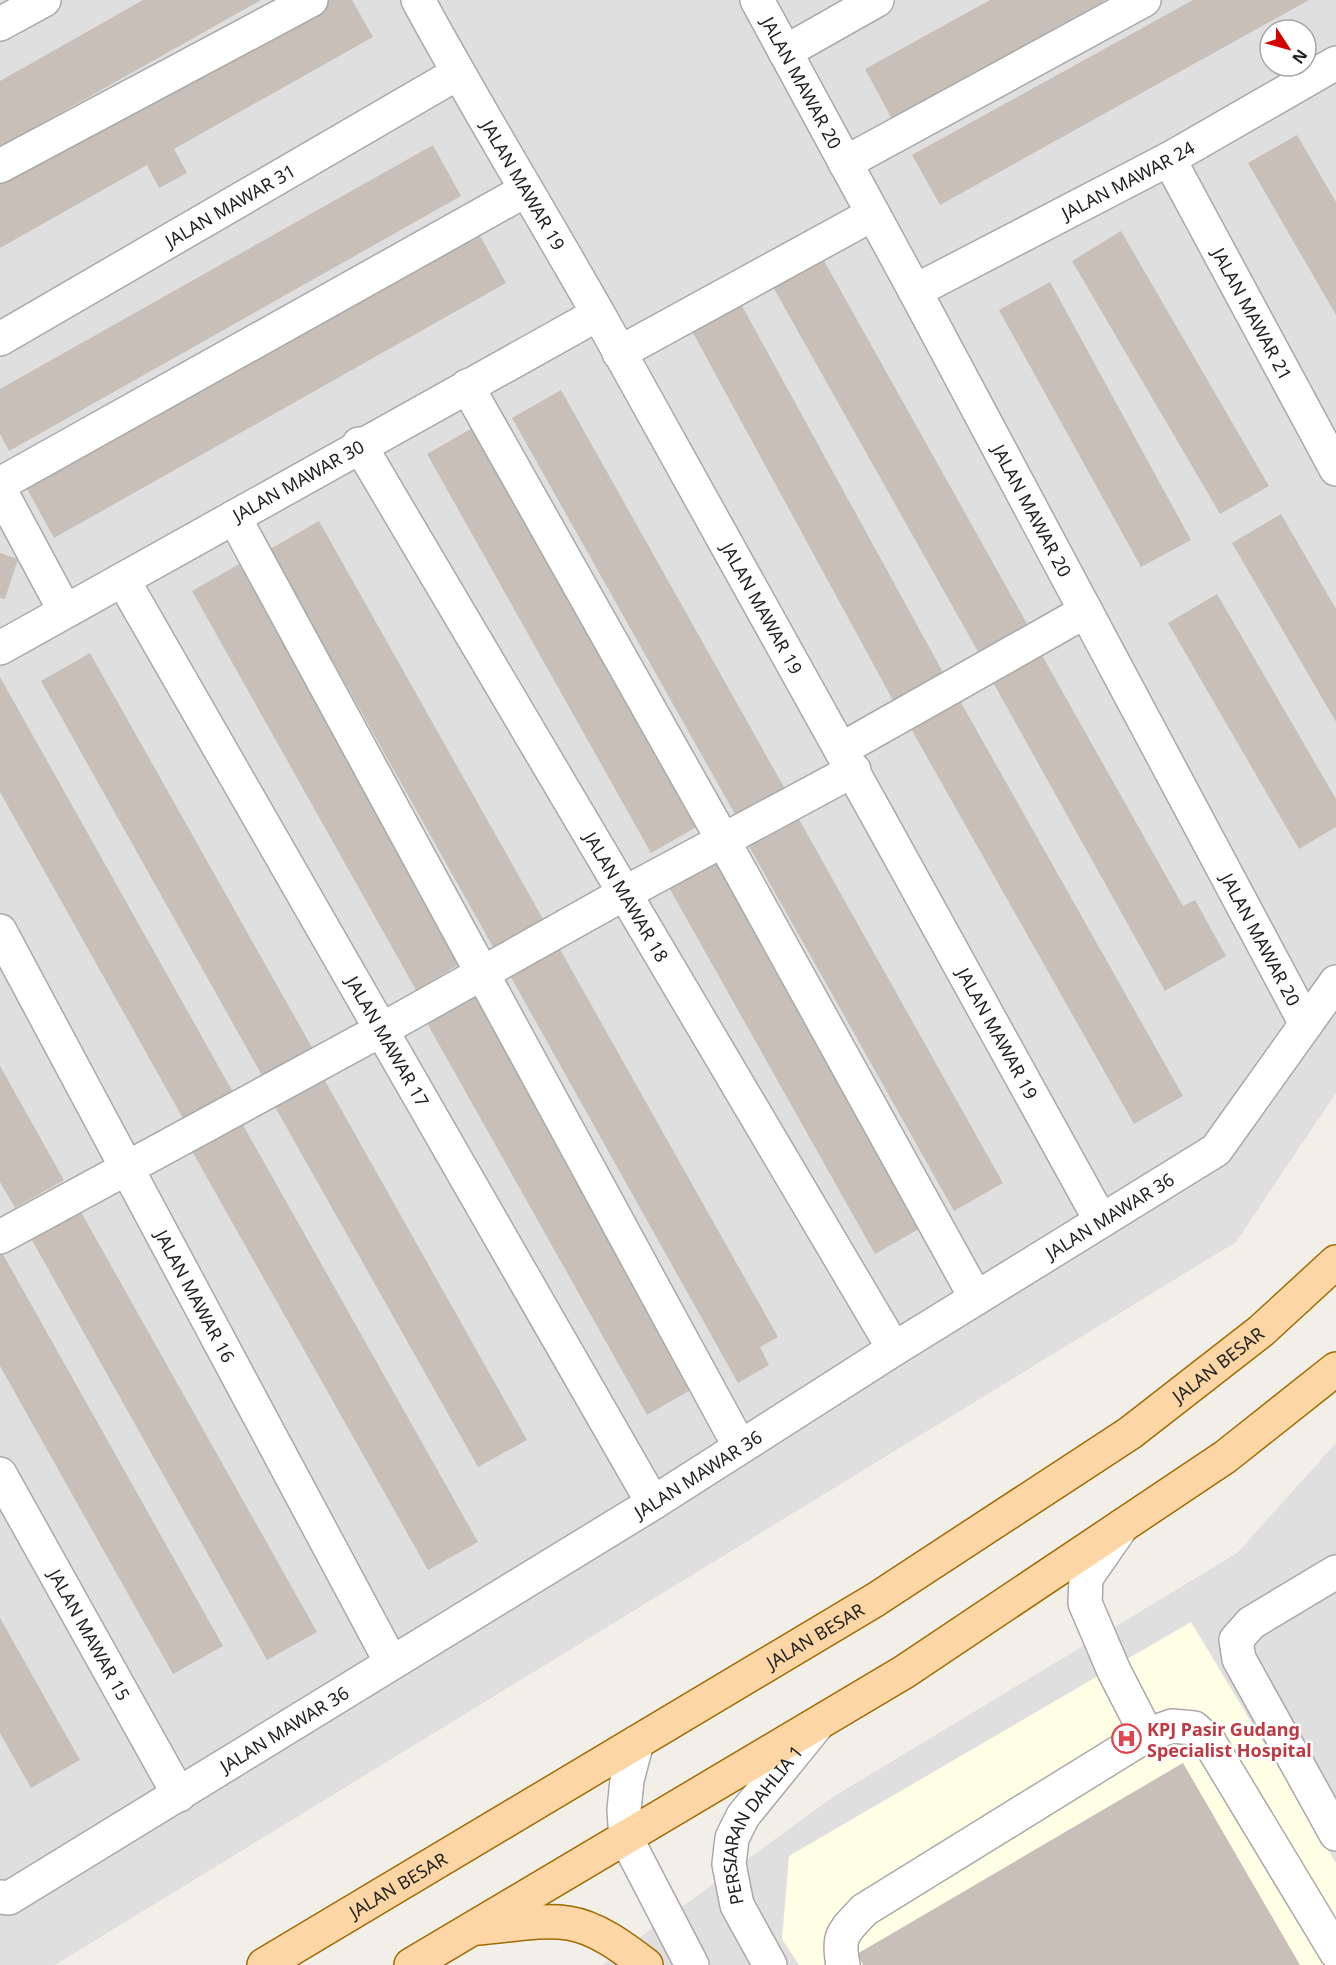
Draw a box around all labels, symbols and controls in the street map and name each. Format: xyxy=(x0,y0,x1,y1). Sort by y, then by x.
street label: JALAN MAWAR 20 xyxy=(755,11,847,153)
north arrow xyxy=(1258,18,1318,78)
text: N xyxy=(1287,45,1313,69)
street label: JALAN MAWAR 19 xyxy=(475,114,571,254)
street label: JALAN MAWAR 24 xyxy=(1055,135,1199,226)
street label: JALAN MAWAR 31 xyxy=(159,158,300,254)
street label: JALAN MAWAR 21 xyxy=(1206,242,1298,384)
street label: JALAN MAWAR 30 xyxy=(226,434,368,528)
street label: JALAN MAWAR 20 xyxy=(986,438,1077,581)
street label: JALAN MAWAR 19 xyxy=(715,537,808,678)
street label: JALAN MAWAR 18 xyxy=(578,826,674,966)
street label: JALAN MAWAR 20 xyxy=(1215,867,1306,1010)
street label: JALAN MAWAR 19 xyxy=(951,962,1044,1104)
street label: JALAN MAWAR 17 xyxy=(340,970,435,1111)
street label: JALAN MAWAR 36 xyxy=(1039,1167,1178,1266)
street label: JALAN MAWAR 16 xyxy=(149,1224,240,1366)
street label: JALAN BESAR xyxy=(1166,1321,1269,1409)
street label: JALAN MAWAR 36 xyxy=(628,1425,766,1525)
street label: JALAN MAWAR 15 xyxy=(42,1563,136,1705)
street label: JALAN BESAR xyxy=(760,1597,869,1675)
street label: JALAN MAWAR 36 xyxy=(214,1681,353,1779)
place label: KPJ Pasir Gudang Specialist Hospital xyxy=(1147,1717,1312,1762)
hospital icon: KPJ Pasir Gudang Specialist Hospital xyxy=(1110,1723,1142,1755)
street label: PERSIARAN DAHLIA 1 xyxy=(717,1740,808,1907)
street label: JALAN BESAR xyxy=(343,1846,451,1925)

